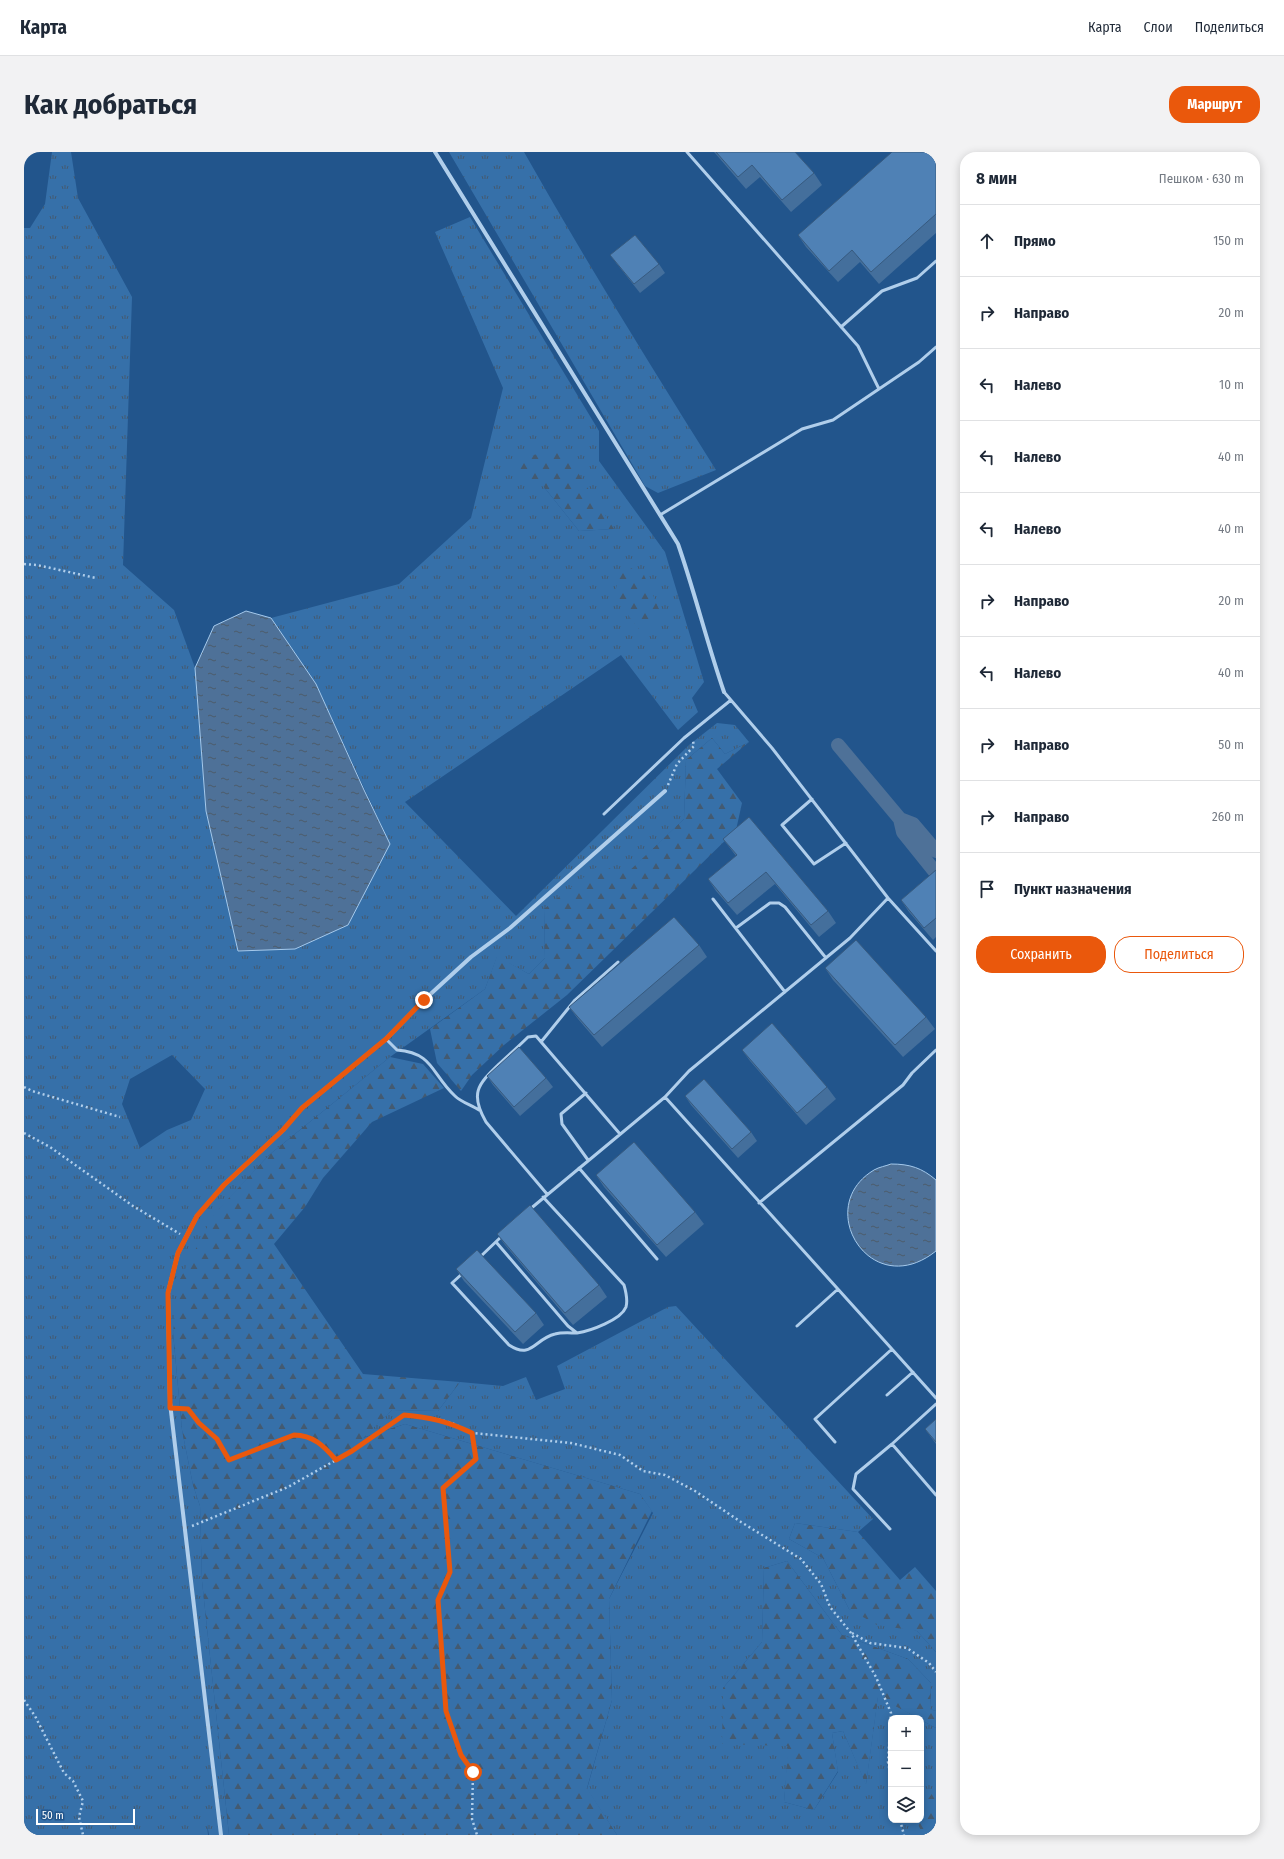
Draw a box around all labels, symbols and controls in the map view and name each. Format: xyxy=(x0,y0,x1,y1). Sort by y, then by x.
text: Карта xyxy=(20,16,67,39)
text: Карта xyxy=(1088,19,1122,36)
text: Слои xyxy=(1144,19,1173,36)
text: Поделиться xyxy=(1195,19,1264,36)
button: Маршрут xyxy=(1169,86,1260,123)
text: Как добраться xyxy=(24,88,197,121)
text: 8 мин xyxy=(976,168,1017,189)
text: Пешком · 630 m xyxy=(1159,171,1244,186)
icon: ahead xyxy=(976,230,998,252)
text: Прямо xyxy=(1014,232,1056,250)
text: 150 m xyxy=(1213,233,1244,248)
icon: right xyxy=(976,302,998,324)
text: Направо xyxy=(1014,304,1069,322)
text: 20 m xyxy=(1218,305,1244,320)
icon: left xyxy=(976,374,998,396)
text: Налево xyxy=(1014,376,1061,394)
text: 10 m xyxy=(1219,377,1244,392)
icon: left xyxy=(976,446,998,468)
text: Налево xyxy=(1014,448,1061,466)
text: 40 m xyxy=(1218,449,1244,464)
icon: left xyxy=(976,518,998,540)
text: Налево xyxy=(1014,520,1061,538)
text: 40 m xyxy=(1218,521,1244,536)
icon: right xyxy=(976,590,998,612)
text: Направо xyxy=(1014,592,1069,610)
text: 20 m xyxy=(1218,593,1244,608)
icon: left xyxy=(976,662,998,684)
text: Налево xyxy=(1014,664,1061,682)
text: 40 m xyxy=(1218,665,1244,680)
icon: right xyxy=(976,734,998,756)
text: Направо xyxy=(1014,736,1069,754)
text: 50 m xyxy=(1218,737,1244,752)
icon: right xyxy=(976,806,998,828)
text: Направо xyxy=(1014,808,1069,826)
text: 260 m xyxy=(1212,809,1244,824)
icon: arrive xyxy=(976,878,998,900)
text: Пункт назначения xyxy=(1014,880,1132,898)
button: Сохранить xyxy=(976,936,1106,973)
button: Поделиться xyxy=(1114,936,1244,973)
route end xyxy=(415,991,433,1009)
map controls xyxy=(888,1715,924,1823)
button: + xyxy=(888,1715,924,1751)
button: − xyxy=(888,1751,924,1787)
route start xyxy=(464,1763,482,1781)
button: layers xyxy=(888,1787,924,1823)
scale bar xyxy=(36,1807,135,1826)
text: 50 m xyxy=(42,1809,64,1822)

